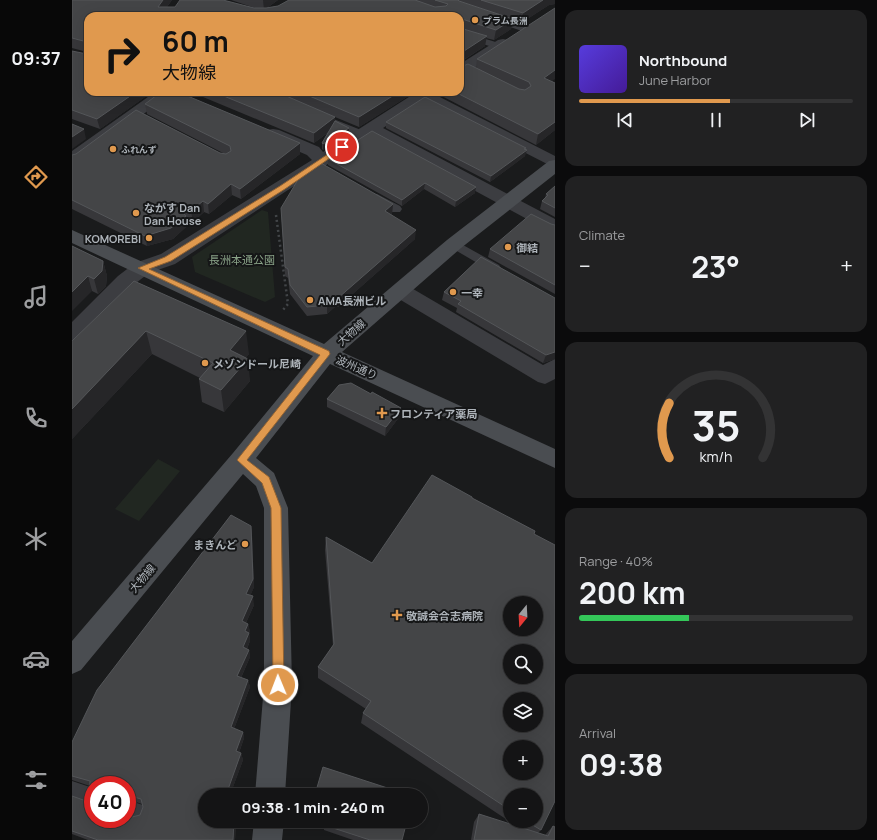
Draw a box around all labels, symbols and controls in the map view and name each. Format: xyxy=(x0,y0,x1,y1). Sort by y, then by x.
place label: プラム長洲 xyxy=(483,14,528,27)
marker: プラム長洲 xyxy=(470,15,480,25)
text: 60 m xyxy=(162,22,229,60)
icon: right xyxy=(96,28,148,80)
text: 09:37 xyxy=(11,46,61,70)
text: Northbound xyxy=(639,50,727,71)
text: 大物線 xyxy=(162,60,216,84)
text: June Harbor xyxy=(639,71,712,89)
icon: previous xyxy=(614,109,636,131)
icon: pause xyxy=(705,109,727,131)
icon: next xyxy=(796,109,818,131)
pin xyxy=(325,130,359,164)
icon: arrive xyxy=(331,136,353,158)
place label: ふれんず xyxy=(121,143,157,156)
marker: ふれんず xyxy=(108,144,118,154)
icon: directions xyxy=(22,163,50,191)
place label: ながす Dan Dan House xyxy=(144,200,202,228)
marker: ながす Dan Dan House xyxy=(131,208,141,218)
text: Climate xyxy=(579,226,625,244)
place label: KOMOREBI xyxy=(85,231,141,246)
marker: KOMOREBI xyxy=(144,233,154,243)
place label: 御結 xyxy=(516,240,538,255)
marker: 御結 xyxy=(503,242,513,252)
text: 23° xyxy=(691,246,740,287)
text: − xyxy=(579,251,591,281)
text: + xyxy=(840,251,853,281)
park label: 長洲本通公園 xyxy=(209,252,275,267)
icon: music xyxy=(22,283,50,311)
place label: 一幸 xyxy=(461,285,483,300)
marker: 一幸 xyxy=(448,287,458,297)
place label: AMA長洲ビル xyxy=(318,293,386,308)
marker: AMA長洲ビル xyxy=(305,295,315,305)
street label: 大物線 xyxy=(334,316,368,348)
street label: 波州通り xyxy=(334,352,380,382)
place label: メゾンドール尼崎 xyxy=(213,356,301,371)
marker: メゾンドール尼崎 xyxy=(200,358,210,368)
text: 35 xyxy=(692,397,740,453)
icon: phone xyxy=(22,404,50,432)
place label: フロンティア薬局 xyxy=(390,406,477,421)
marker: フロンティア薬局 xyxy=(377,408,387,418)
text: km/h xyxy=(699,447,733,466)
icon: climate xyxy=(22,525,50,553)
place label: まきんど xyxy=(193,537,237,552)
marker: まきんど xyxy=(240,539,250,549)
text: Range · 40% xyxy=(579,552,653,570)
street label: 大物線 xyxy=(126,561,158,595)
text: 200 km xyxy=(579,572,685,613)
north arrow xyxy=(503,596,543,636)
map controls xyxy=(503,596,543,828)
place label: 敬誠会合志病院 xyxy=(406,608,483,623)
marker: 敬誠会合志病院 xyxy=(391,609,403,621)
button: search xyxy=(503,644,543,684)
icon: car xyxy=(22,645,50,673)
position arrow xyxy=(257,664,299,706)
button: layers xyxy=(503,692,543,732)
text: Arrival xyxy=(579,724,616,742)
button: + xyxy=(503,740,543,780)
text: 09:38 xyxy=(579,744,663,785)
icon: filters xyxy=(22,766,50,794)
speed limit sign: 40 xyxy=(84,776,136,828)
button: − xyxy=(503,788,543,828)
text: 09:38 · 1 min · 240 m xyxy=(242,797,385,818)

